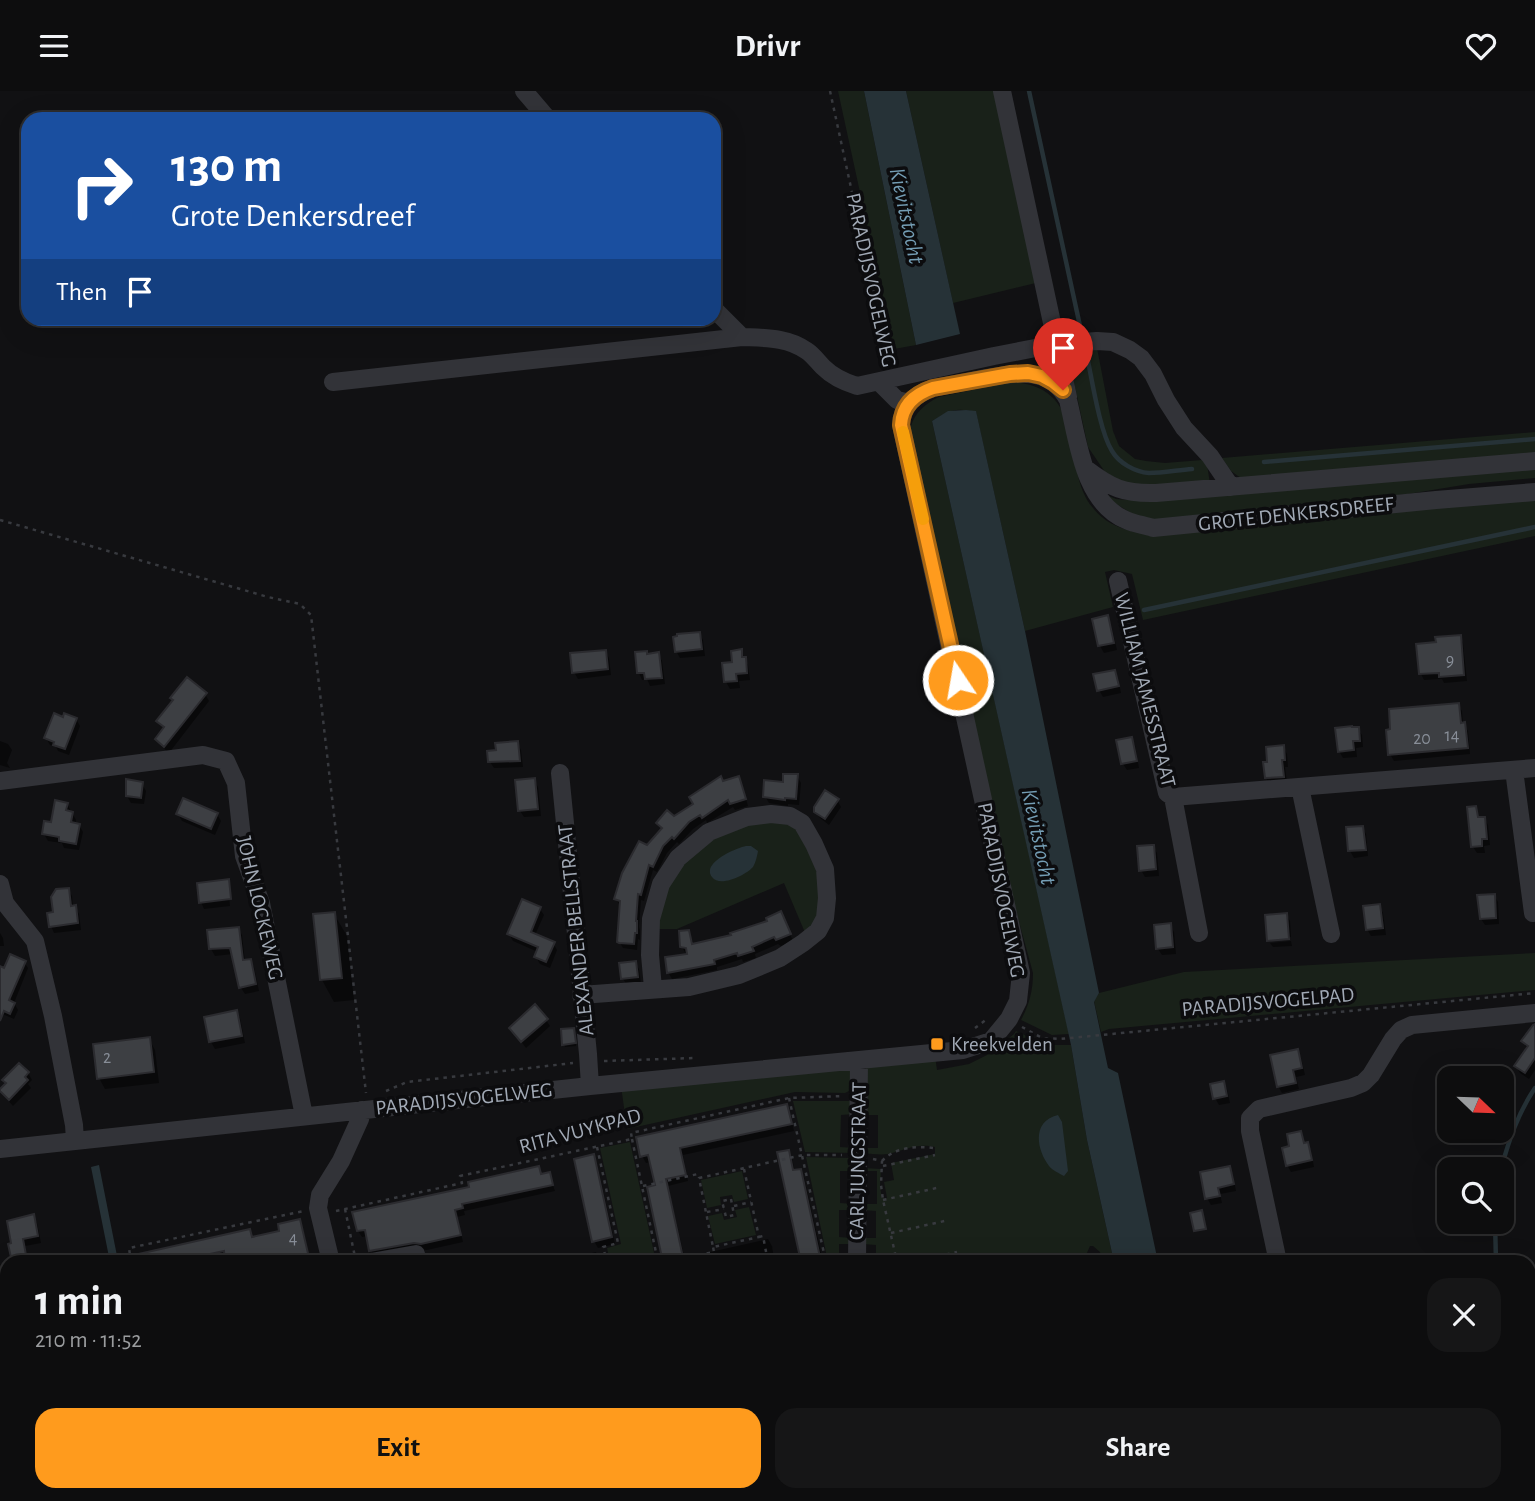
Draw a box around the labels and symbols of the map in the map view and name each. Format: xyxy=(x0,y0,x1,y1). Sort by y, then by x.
water label: Kievitstocht xyxy=(885,166,928,267)
street label: PARADIJSVOGELWEG xyxy=(842,191,900,369)
pin xyxy=(1033,318,1093,390)
street label: GROTE DENKERSDREEF xyxy=(1197,493,1396,535)
street label: WILLIAM JAMESSTRAAT xyxy=(1111,591,1179,789)
position arrow xyxy=(921,643,995,717)
house number: 9 xyxy=(1446,652,1454,670)
house number: 14 xyxy=(1445,727,1460,745)
house number: 20 xyxy=(1413,730,1431,748)
water label: Kievitstocht xyxy=(1017,787,1060,888)
street label: PARADIJSVOGELWEG xyxy=(974,801,1028,979)
street label: ALEXANDER BELLSTRAAT xyxy=(554,823,598,1037)
street label: JOHN LOCKEWEG xyxy=(233,834,287,982)
street label: PARADIJSVOGELPAD xyxy=(1181,984,1355,1020)
place label: Kreekvelden xyxy=(951,1034,1053,1055)
marker: Kreekvelden xyxy=(929,1036,945,1052)
house number: 2 xyxy=(103,1049,111,1067)
north arrow xyxy=(1437,1066,1514,1143)
street label: PARADIJSVOGELWEG xyxy=(374,1079,554,1119)
street label: CARL JUNGSTRAAT xyxy=(846,1082,870,1240)
street label: RITA VUYKPAD xyxy=(517,1105,643,1157)
house number: 4 xyxy=(289,1230,298,1248)

